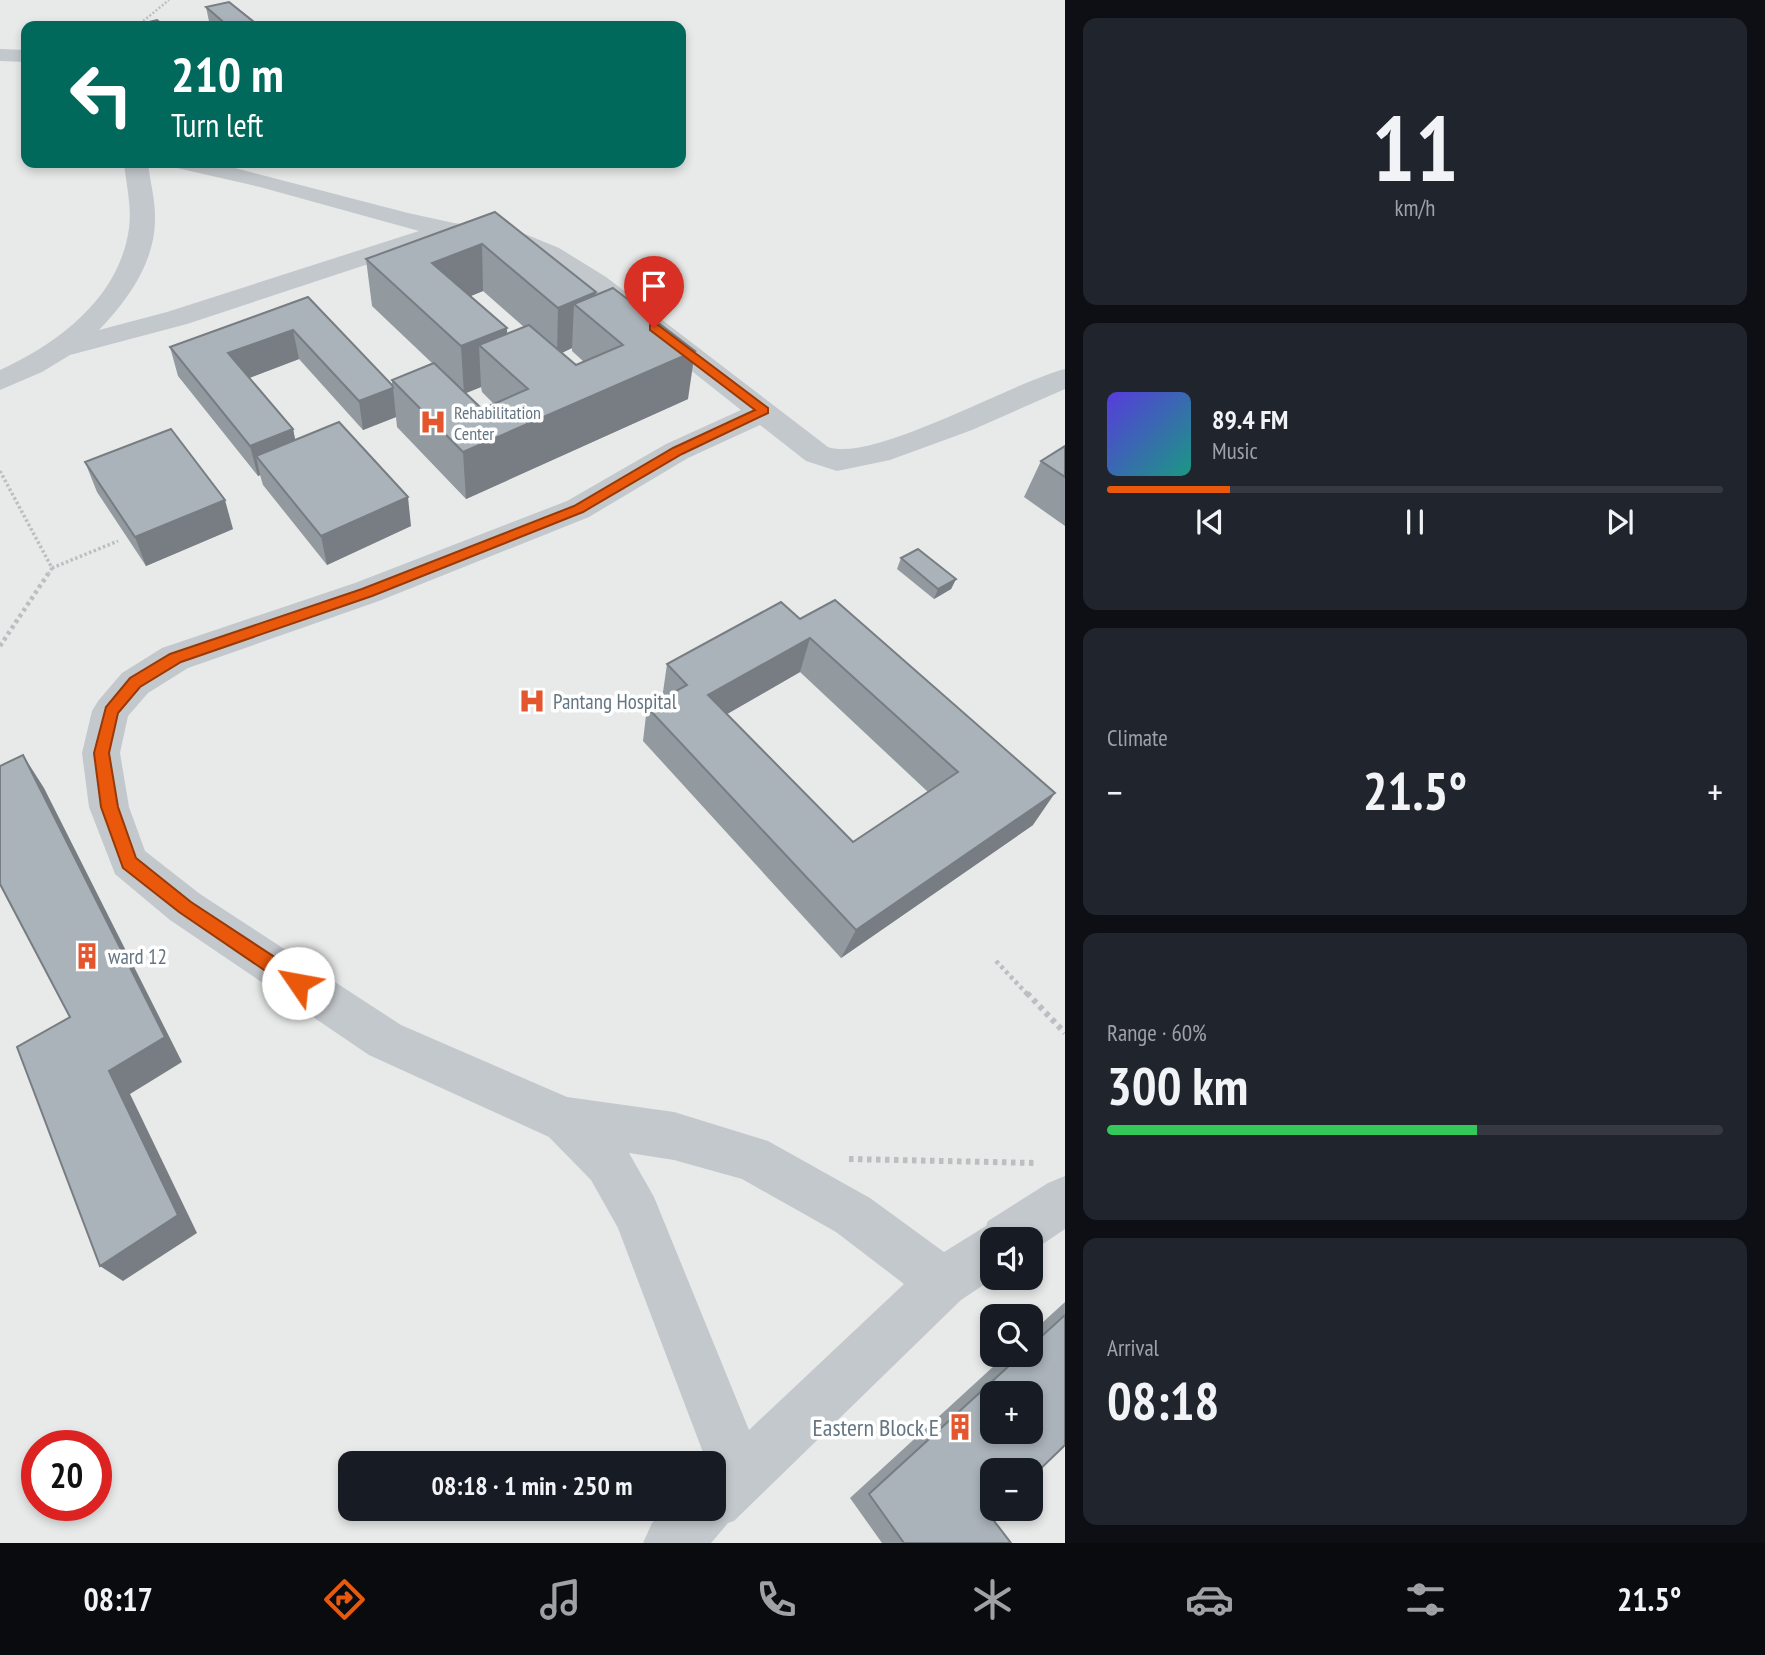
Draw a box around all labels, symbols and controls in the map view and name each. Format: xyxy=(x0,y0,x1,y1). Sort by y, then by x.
text: 210 m xyxy=(171,42,284,106)
icon: left xyxy=(56,49,147,140)
text: 11 xyxy=(1372,88,1459,206)
text: Turn left xyxy=(171,104,263,146)
text: km/h xyxy=(1395,193,1435,222)
pin xyxy=(624,256,684,328)
icon: arrive xyxy=(635,267,673,305)
place label: Rehabilitation Center xyxy=(454,401,541,445)
text: 89.4 FM xyxy=(1212,403,1288,436)
hospital icon: Rehabilitation Center xyxy=(418,407,448,437)
text: Music xyxy=(1212,436,1258,465)
icon: previous xyxy=(1191,503,1229,541)
icon: pause xyxy=(1396,503,1434,541)
icon: next xyxy=(1601,503,1639,541)
hospital icon: Pantang Hospital xyxy=(517,686,547,716)
place label: Pantang Hospital xyxy=(553,688,677,715)
text: Climate xyxy=(1107,723,1168,752)
text: 21.5° xyxy=(1363,757,1467,824)
text: − xyxy=(1107,767,1123,816)
text: + xyxy=(1707,767,1723,816)
building icon: ward 12 xyxy=(72,941,102,971)
place label: ward 12 xyxy=(108,943,167,970)
position arrow xyxy=(261,946,335,1020)
text: Range · 60% xyxy=(1107,1018,1207,1047)
text: 300 km xyxy=(1107,1052,1248,1119)
map controls xyxy=(980,1227,1043,1521)
button: sound xyxy=(980,1227,1043,1290)
button: search xyxy=(980,1304,1043,1367)
text: Arrival xyxy=(1107,1333,1159,1362)
text: 08:18 xyxy=(1107,1367,1219,1434)
button: + xyxy=(980,1381,1043,1444)
place label: Eastern Block E xyxy=(813,1412,939,1443)
building icon: Eastern Block E xyxy=(945,1412,975,1442)
speed limit sign: 20 xyxy=(21,1430,112,1521)
button: − xyxy=(980,1458,1043,1521)
text: 08:18 · 1 min · 250 m xyxy=(432,1469,632,1502)
icon: directions xyxy=(320,1575,369,1624)
icon: music xyxy=(536,1575,585,1624)
icon: phone xyxy=(752,1575,801,1624)
icon: climate xyxy=(968,1575,1017,1624)
icon: car xyxy=(1185,1575,1234,1624)
icon: filters xyxy=(1401,1575,1450,1624)
text: 08:17 xyxy=(84,1578,153,1620)
text: 21.5° xyxy=(1617,1578,1681,1620)

